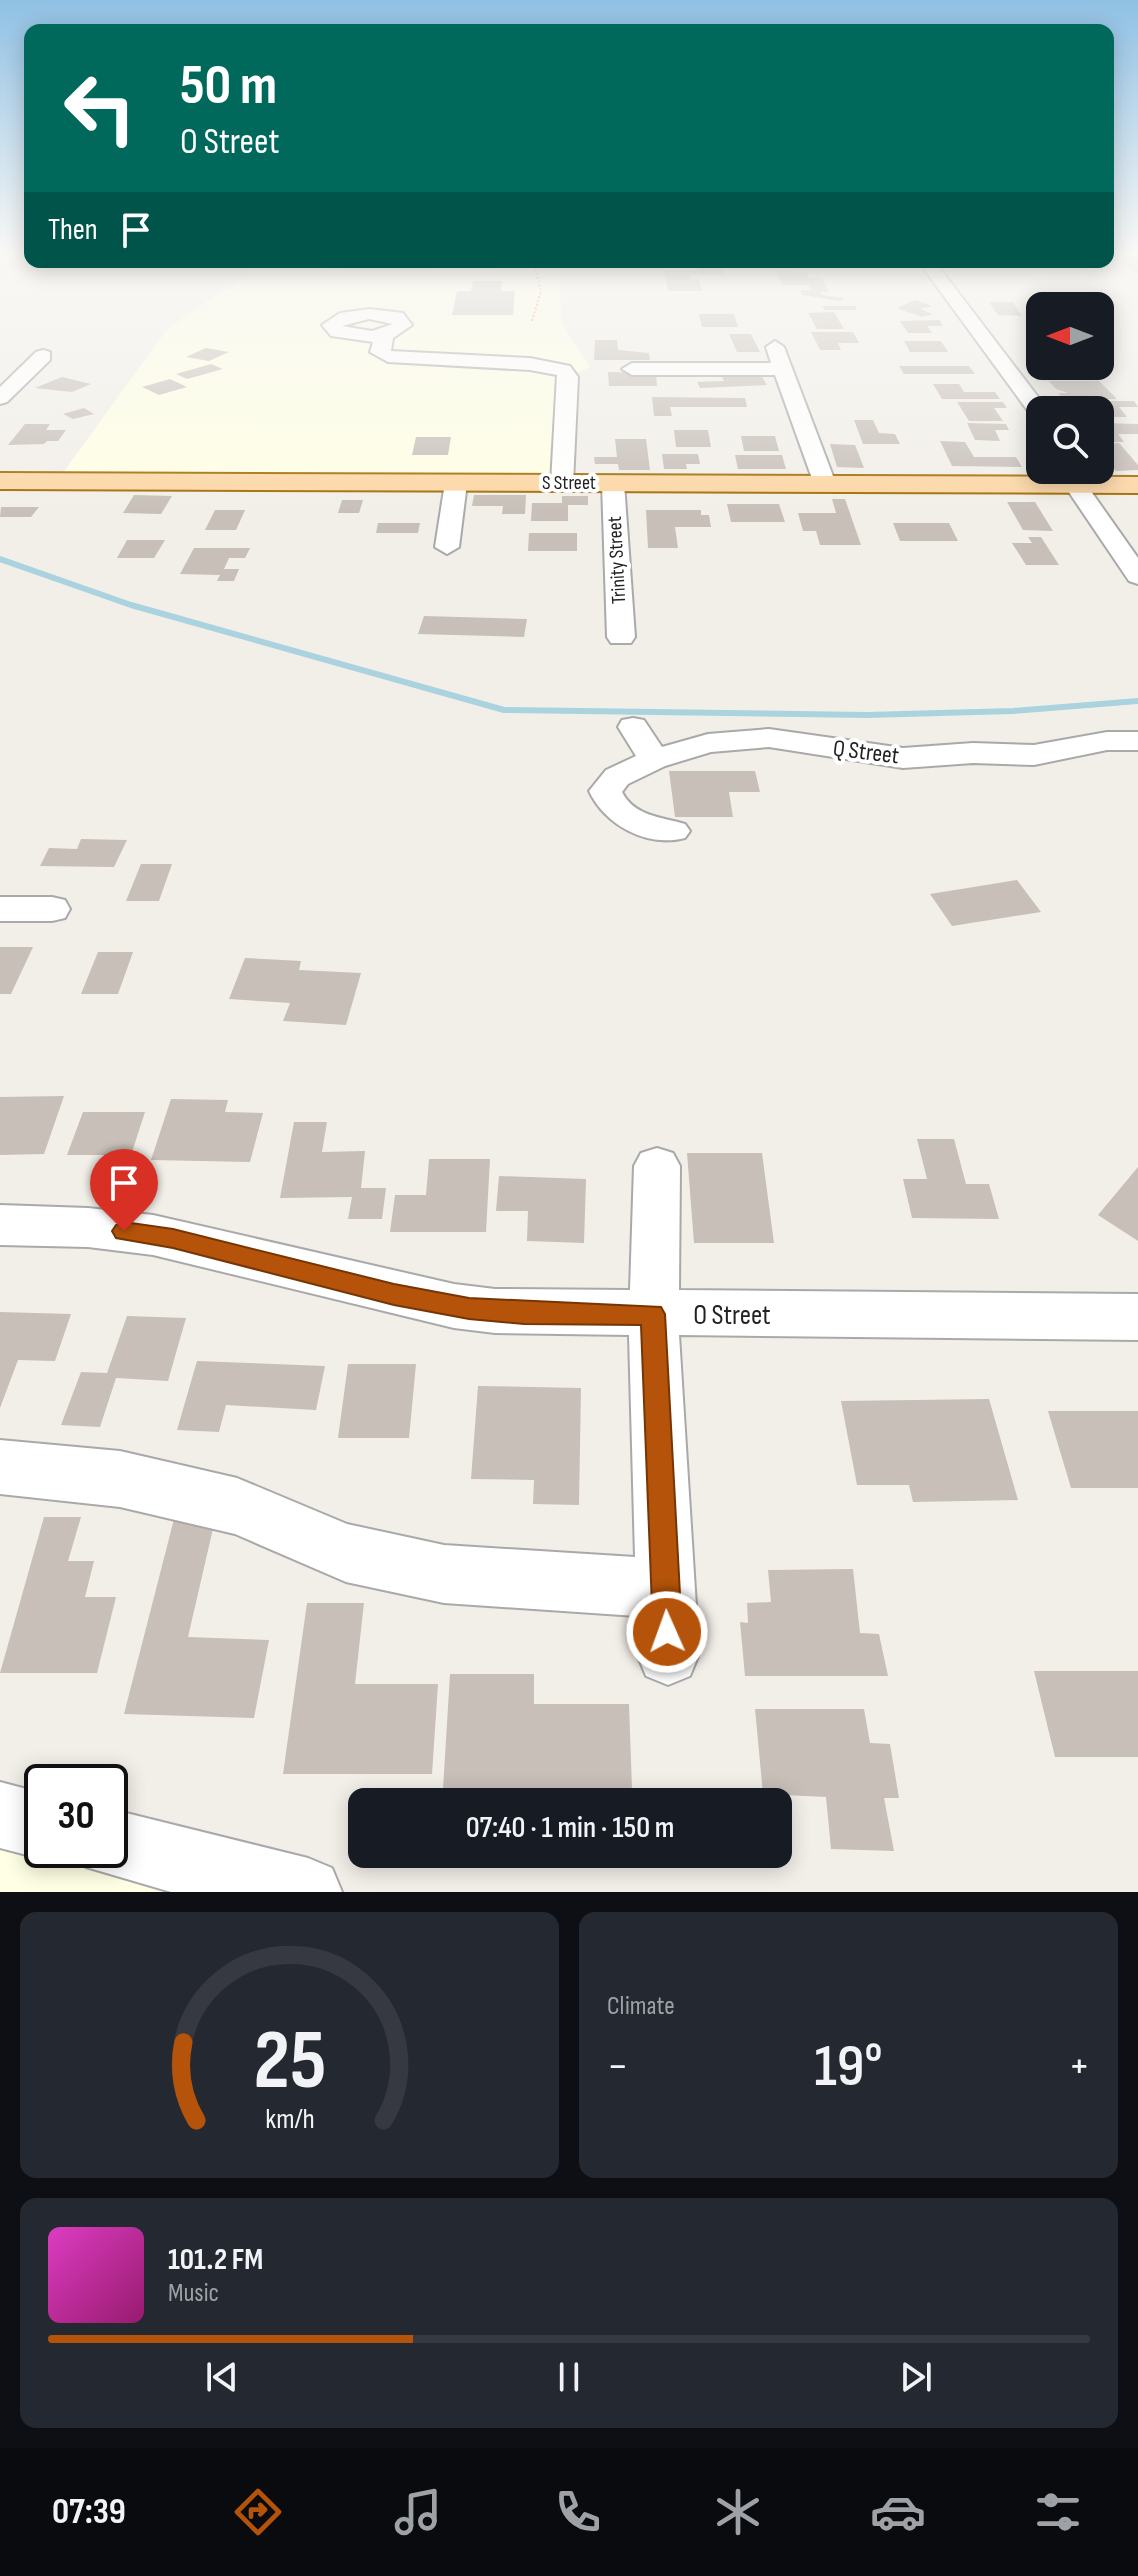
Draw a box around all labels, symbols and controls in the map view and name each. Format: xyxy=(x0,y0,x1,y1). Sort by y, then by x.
text: 50 m xyxy=(180,53,277,120)
icon: left xyxy=(48,56,152,160)
text: O Street xyxy=(180,121,279,164)
icon: arrive xyxy=(114,208,158,252)
text: Then xyxy=(48,212,98,248)
north arrow xyxy=(1026,292,1114,380)
map controls xyxy=(1026,292,1114,484)
button: search xyxy=(1026,396,1114,484)
street label: S Street xyxy=(542,471,596,495)
street label: Trinity Street xyxy=(603,516,631,604)
street label: Q Street xyxy=(831,734,901,770)
pin xyxy=(90,1149,158,1231)
icon: arrive xyxy=(102,1161,146,1205)
street label: O Street xyxy=(693,1299,771,1332)
position arrow xyxy=(625,1590,709,1674)
speed limit sign: 30 xyxy=(24,1764,128,1868)
text: 07:40 · 1 min · 150 m xyxy=(466,1810,674,1846)
text: Climate xyxy=(607,1991,675,2022)
text: 25 xyxy=(253,2012,326,2112)
text: 19° xyxy=(814,2031,883,2103)
text: − xyxy=(607,2040,629,2093)
text: + xyxy=(1068,2040,1090,2093)
text: km/h xyxy=(265,2102,314,2137)
text: 101.2 FM xyxy=(168,2242,263,2278)
text: Music xyxy=(168,2278,219,2309)
icon: previous xyxy=(200,2355,244,2399)
icon: pause xyxy=(547,2355,591,2399)
icon: next xyxy=(894,2355,938,2399)
icon: directions xyxy=(230,2484,286,2540)
icon: music xyxy=(390,2484,446,2540)
icon: phone xyxy=(550,2484,606,2540)
icon: climate xyxy=(710,2484,766,2540)
icon: car xyxy=(870,2484,926,2540)
icon: filters xyxy=(1030,2484,1086,2540)
text: 07:39 xyxy=(52,2491,126,2534)

